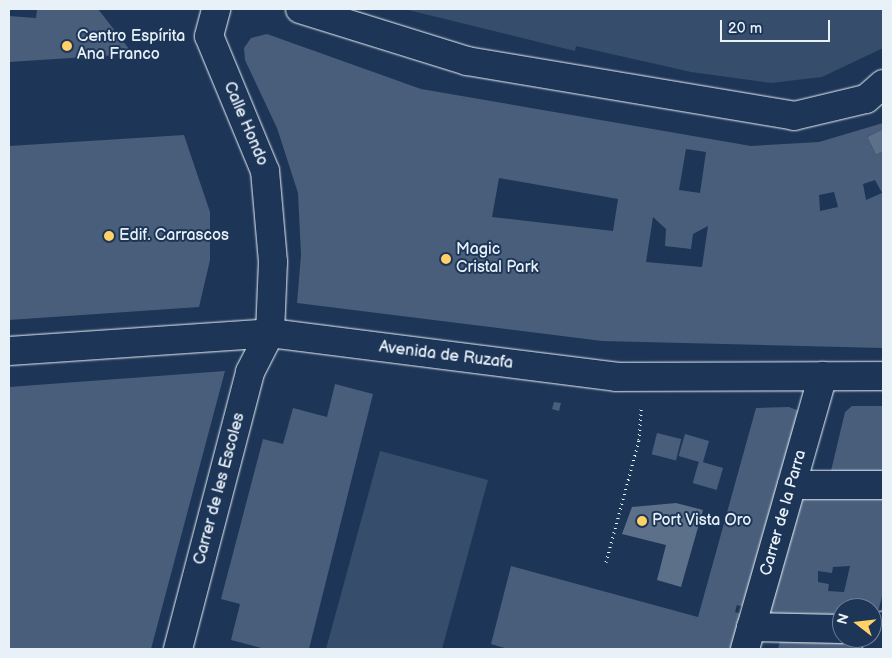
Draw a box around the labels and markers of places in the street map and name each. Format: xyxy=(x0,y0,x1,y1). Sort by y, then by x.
place label: Centro Espírita Ana Franco xyxy=(77,27,185,65)
marker: Centro Espírita Ana Franco xyxy=(61,40,73,52)
place label: Edif. Carrascos xyxy=(119,226,229,246)
marker: Edif. Carrascos xyxy=(103,230,115,242)
place label: Magic Cristal Park xyxy=(456,240,538,278)
marker: Magic Cristal Park xyxy=(440,253,452,265)
place label: Port Vista Oro xyxy=(652,511,752,531)
marker: Port Vista Oro xyxy=(636,515,648,527)

